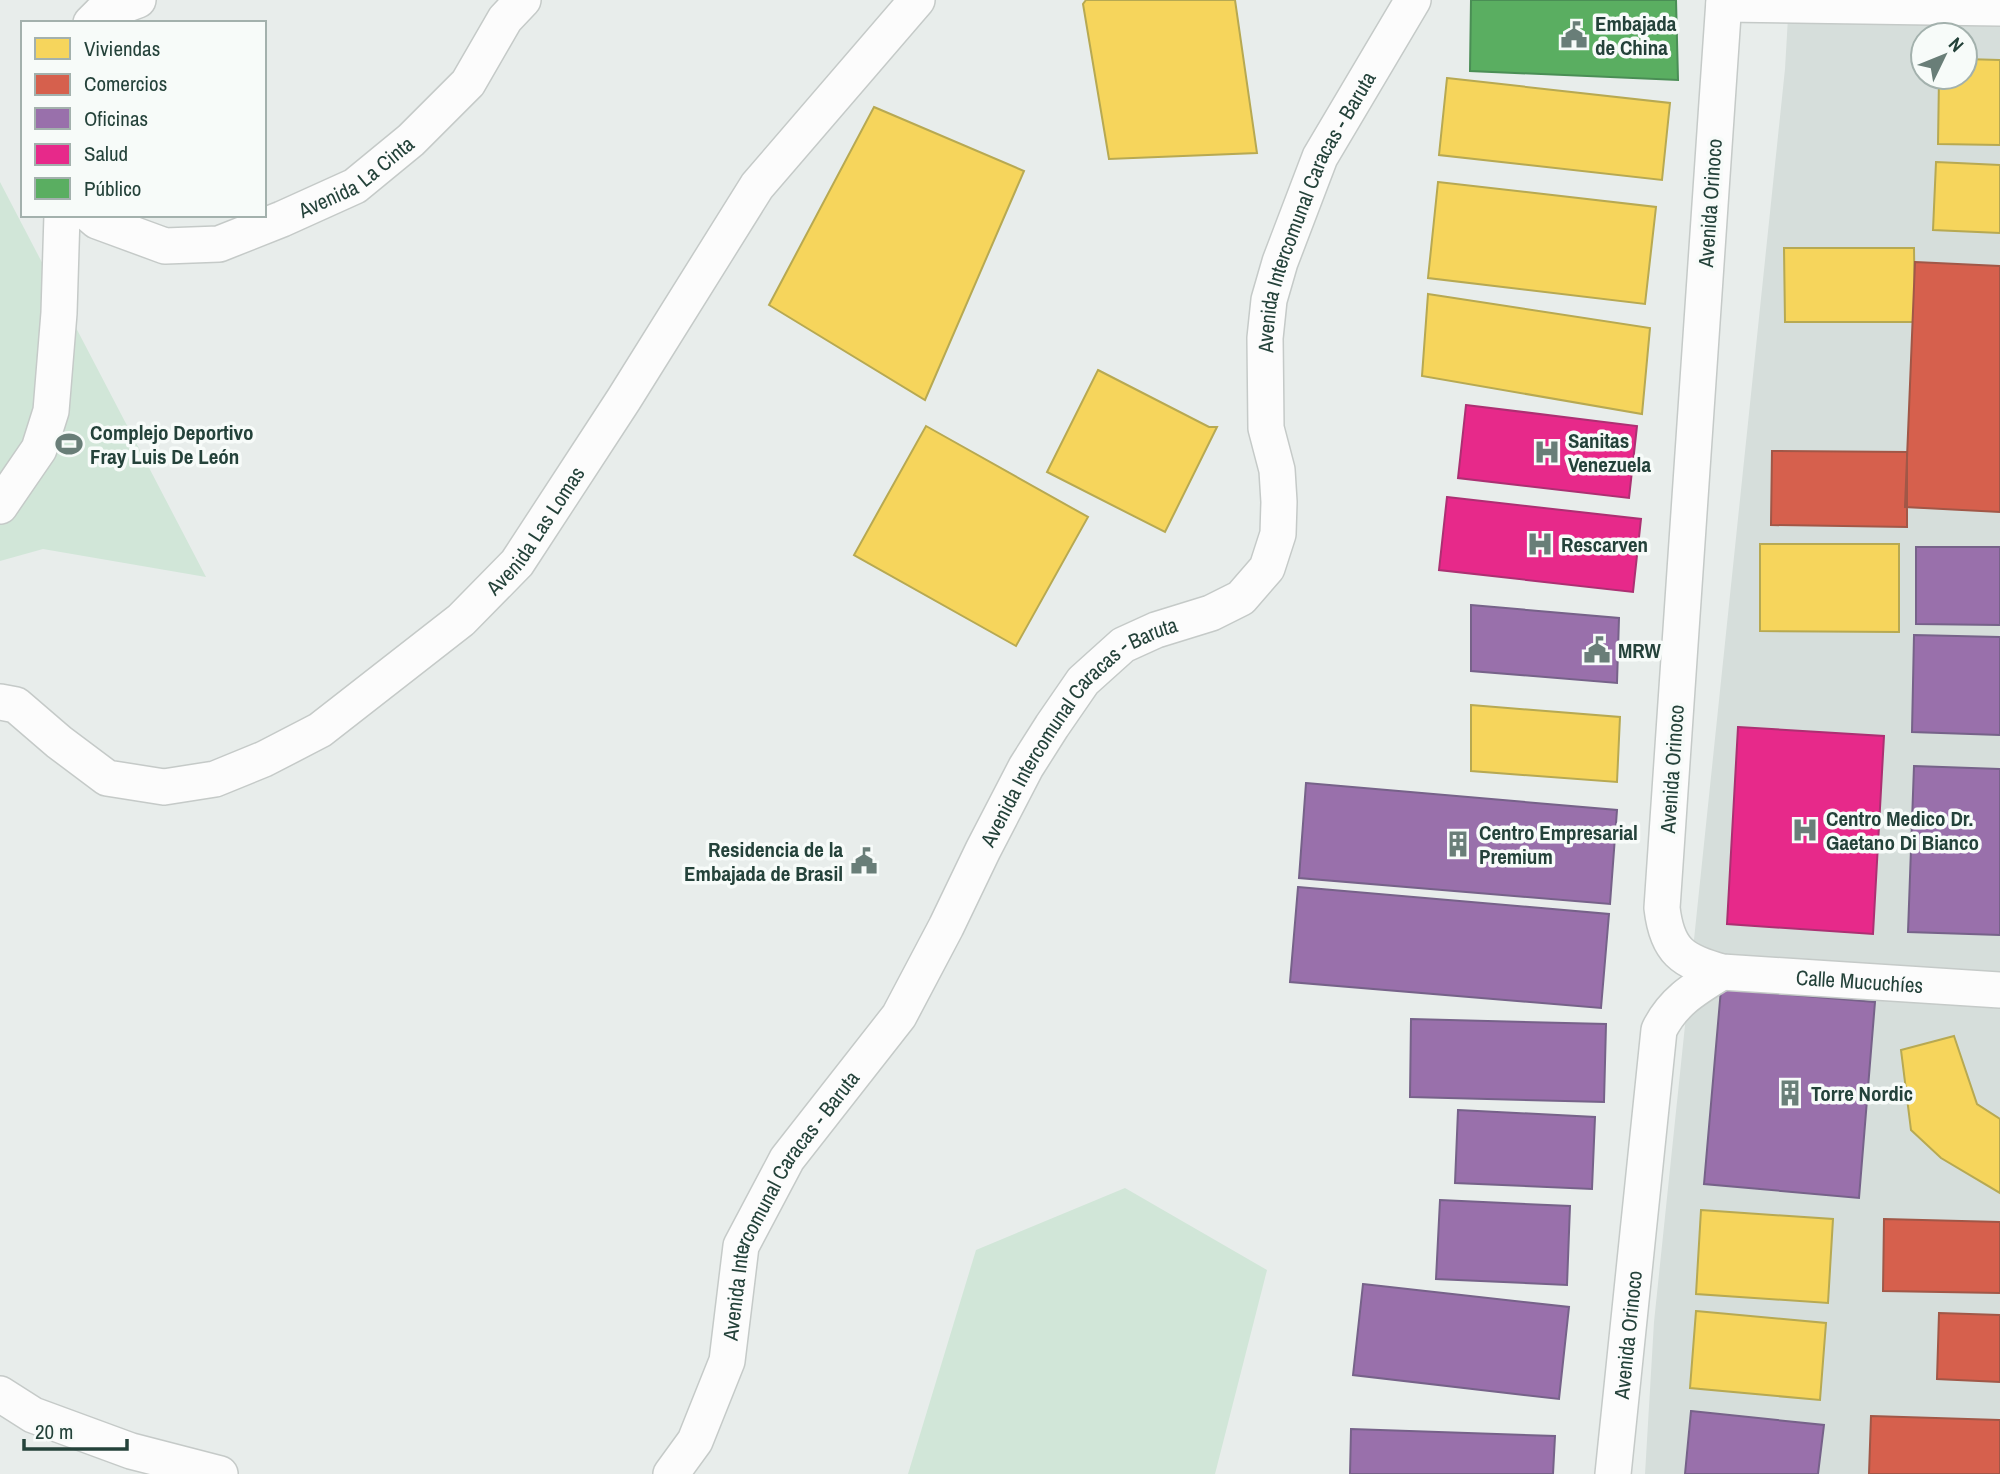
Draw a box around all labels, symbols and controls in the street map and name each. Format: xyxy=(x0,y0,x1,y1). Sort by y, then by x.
place label: Embajada de China xyxy=(1595,9,1677,62)
public building icon: Embajada de China xyxy=(1559,20,1589,50)
legend xyxy=(21,21,266,217)
north arrow xyxy=(1909,21,1979,91)
text: N xyxy=(1943,31,1970,57)
text: Viviendas xyxy=(84,34,160,63)
street label: Avenida Intercomunal Caracas - Baruta xyxy=(1250,66,1382,354)
text: Comercios xyxy=(84,69,167,98)
text: Oficinas xyxy=(84,104,148,133)
street label: Avenida La Cinta xyxy=(292,129,420,225)
street label: Avenida Orinoco xyxy=(1691,138,1729,269)
text: Salud xyxy=(84,139,128,168)
text: Público xyxy=(84,174,141,203)
place label: Complejo Deportivo Fray Luis De León xyxy=(90,418,254,471)
place label: Sanitas Venezuela xyxy=(1568,426,1651,479)
sports icon: Complejo Deportivo Fray Luis De León xyxy=(54,429,84,459)
hospital icon: Sanitas Venezuela xyxy=(1532,437,1562,467)
street label: Avenida Las Lomas xyxy=(479,460,591,602)
hospital icon: Rescarven xyxy=(1525,529,1555,559)
place label: Rescarven xyxy=(1561,530,1648,559)
street label: Avenida Intercomunal Caracas - Baruta xyxy=(972,610,1181,852)
public building icon: MRW xyxy=(1582,635,1612,665)
place label: MRW xyxy=(1618,636,1661,665)
street label: Avenida Orinoco xyxy=(1653,704,1691,835)
place label: Centro Medico Dr. Gaetano Di Bianco xyxy=(1826,804,1979,857)
hospital icon: Centro Medico Dr. Gaetano Di Bianco xyxy=(1790,815,1820,845)
place label: Centro Empresarial Premium xyxy=(1479,818,1638,871)
building icon: Centro Empresarial Premium xyxy=(1443,829,1473,859)
place label: Residencia de la Embajada de Brasil xyxy=(684,835,843,888)
public building icon: Residencia de la Embajada de Brasil xyxy=(849,846,879,876)
street label: Calle Mucuchíes xyxy=(1795,962,1924,999)
street label: Avenida Intercomunal Caracas - Baruta xyxy=(715,1064,866,1343)
building icon: Torre Nordic xyxy=(1775,1078,1805,1108)
place label: Torre Nordic xyxy=(1811,1079,1913,1108)
street label: Avenida Orinoco xyxy=(1606,1269,1648,1401)
scale bar xyxy=(24,1408,128,1452)
text: 20 m xyxy=(35,1417,73,1446)

